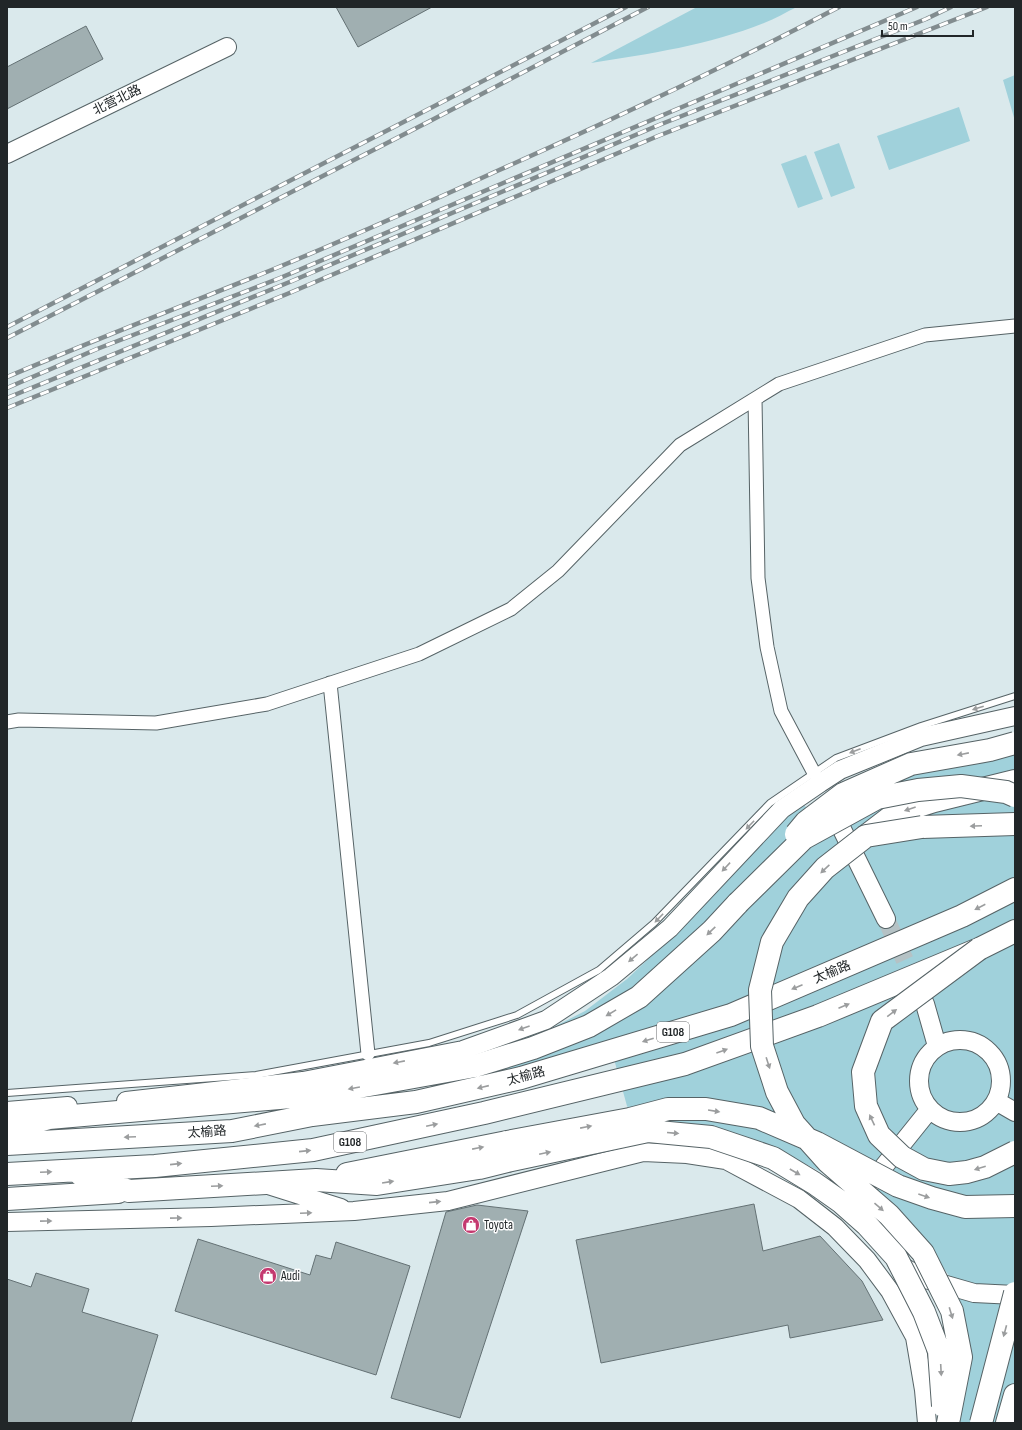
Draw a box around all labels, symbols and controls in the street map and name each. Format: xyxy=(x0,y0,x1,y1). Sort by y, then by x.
scale bar xyxy=(882,12,973,38)
text: 50 m xyxy=(888,19,908,34)
street label: 北营北路 xyxy=(90,81,144,119)
one-way arrow xyxy=(972,705,984,711)
one-way arrow xyxy=(849,748,861,754)
one-way arrow xyxy=(957,752,969,758)
one-way arrow xyxy=(903,806,915,812)
one-way arrow xyxy=(745,820,754,830)
one-way arrow xyxy=(970,822,982,829)
one-way arrow xyxy=(721,862,730,872)
one-way arrow xyxy=(820,864,830,874)
one-way arrow xyxy=(975,904,986,910)
one-way arrow xyxy=(654,913,664,923)
one-way arrow xyxy=(706,927,716,936)
one-way arrow xyxy=(628,954,638,963)
street label: 太榆路 xyxy=(811,957,853,987)
one-way arrow xyxy=(792,984,803,990)
one-way arrow xyxy=(838,1002,850,1008)
one-way arrow xyxy=(887,1009,897,1017)
one-way arrow xyxy=(605,1010,617,1017)
road number: G108 xyxy=(657,1022,689,1042)
one-way arrow xyxy=(518,1025,530,1031)
one-way arrow xyxy=(642,1037,654,1043)
one-way arrow xyxy=(716,1047,728,1053)
one-way arrow xyxy=(765,1057,771,1069)
one-way arrow xyxy=(393,1060,405,1066)
street label: 太榆路 xyxy=(505,1063,547,1089)
one-way arrow xyxy=(477,1084,489,1090)
one-way arrow xyxy=(348,1085,360,1091)
one-way arrow xyxy=(708,1108,721,1114)
one-way arrow xyxy=(869,1115,875,1126)
one-way arrow xyxy=(426,1121,438,1127)
street label: 太榆路 xyxy=(187,1123,227,1141)
one-way arrow xyxy=(254,1123,266,1129)
one-way arrow xyxy=(580,1124,593,1130)
one-way arrow xyxy=(667,1130,679,1137)
road number: G108 xyxy=(334,1132,366,1152)
one-way arrow xyxy=(123,1134,136,1140)
one-way arrow xyxy=(472,1145,484,1151)
one-way arrow xyxy=(299,1148,311,1154)
one-way arrow xyxy=(539,1149,551,1155)
one-way arrow xyxy=(170,1161,182,1168)
one-way arrow xyxy=(974,1165,986,1171)
one-way arrow xyxy=(789,1168,801,1175)
one-way arrow xyxy=(40,1169,52,1176)
one-way arrow xyxy=(382,1179,394,1185)
one-way arrow xyxy=(211,1183,224,1189)
one-way arrow xyxy=(918,1193,930,1199)
one-way arrow xyxy=(429,1199,441,1205)
one-way arrow xyxy=(874,1202,885,1211)
one-way arrow xyxy=(300,1210,312,1217)
one-way arrow xyxy=(170,1215,183,1221)
shop icon: Toyota xyxy=(461,1215,481,1235)
place label: Toyota xyxy=(484,1217,513,1233)
one-way arrow xyxy=(40,1218,53,1224)
shop icon: Audi xyxy=(258,1266,278,1286)
place label: Audi xyxy=(280,1268,300,1284)
one-way arrow xyxy=(948,1307,954,1319)
one-way arrow xyxy=(1002,1325,1008,1337)
one-way arrow xyxy=(937,1364,944,1376)

